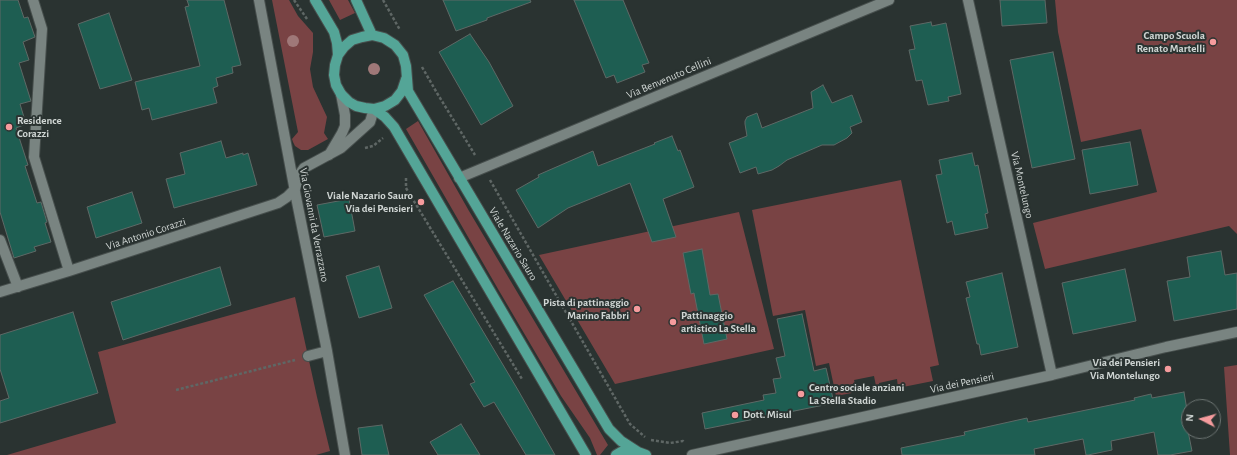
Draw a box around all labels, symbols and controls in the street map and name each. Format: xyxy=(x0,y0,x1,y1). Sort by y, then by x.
place label: Campo Scuola Renato Martelli xyxy=(1137,29,1205,55)
marker: Campo Scuola Renato Martelli xyxy=(1208,37,1218,47)
street label: Via Benvenuto Cellini xyxy=(625,54,713,102)
place label: Residence Corazzi xyxy=(17,114,62,140)
marker: Residence Corazzi xyxy=(4,122,14,132)
street label: Via Montelungo xyxy=(1008,150,1036,220)
street label: Via Giovanni da Verrazzano xyxy=(296,167,332,283)
place label: Viale Nazario Sauro Via dei Pensieri xyxy=(327,189,413,215)
marker: Viale Nazario Sauro Via dei Pensieri xyxy=(416,197,426,207)
street label: Viale Nazario Sauro xyxy=(486,205,540,283)
street label: Via Antonio Corazzi xyxy=(105,215,187,253)
place label: Pista di pattinaggio Marino Fabbri xyxy=(543,296,629,322)
marker: Pista di pattinaggio Marino Fabbri xyxy=(632,304,642,314)
place label: Pattinaggio artistico La Stella xyxy=(681,309,756,335)
marker: Pattinaggio artistico La Stella xyxy=(668,317,678,327)
place label: Via dei Pensieri Via Montelungo xyxy=(1090,356,1160,382)
marker: Via dei Pensieri Via Montelungo xyxy=(1163,364,1173,374)
street label: Via dei Pensieri xyxy=(929,370,995,396)
place label: Centro sociale anziani La Stella Stadio xyxy=(809,381,904,407)
marker: Centro sociale anziani La Stella Stadio xyxy=(796,389,806,399)
north arrow xyxy=(1181,399,1221,439)
place label: Dott. Misul xyxy=(743,408,792,422)
marker: Dott. Misul xyxy=(730,410,740,420)
text: N xyxy=(1184,413,1195,422)

